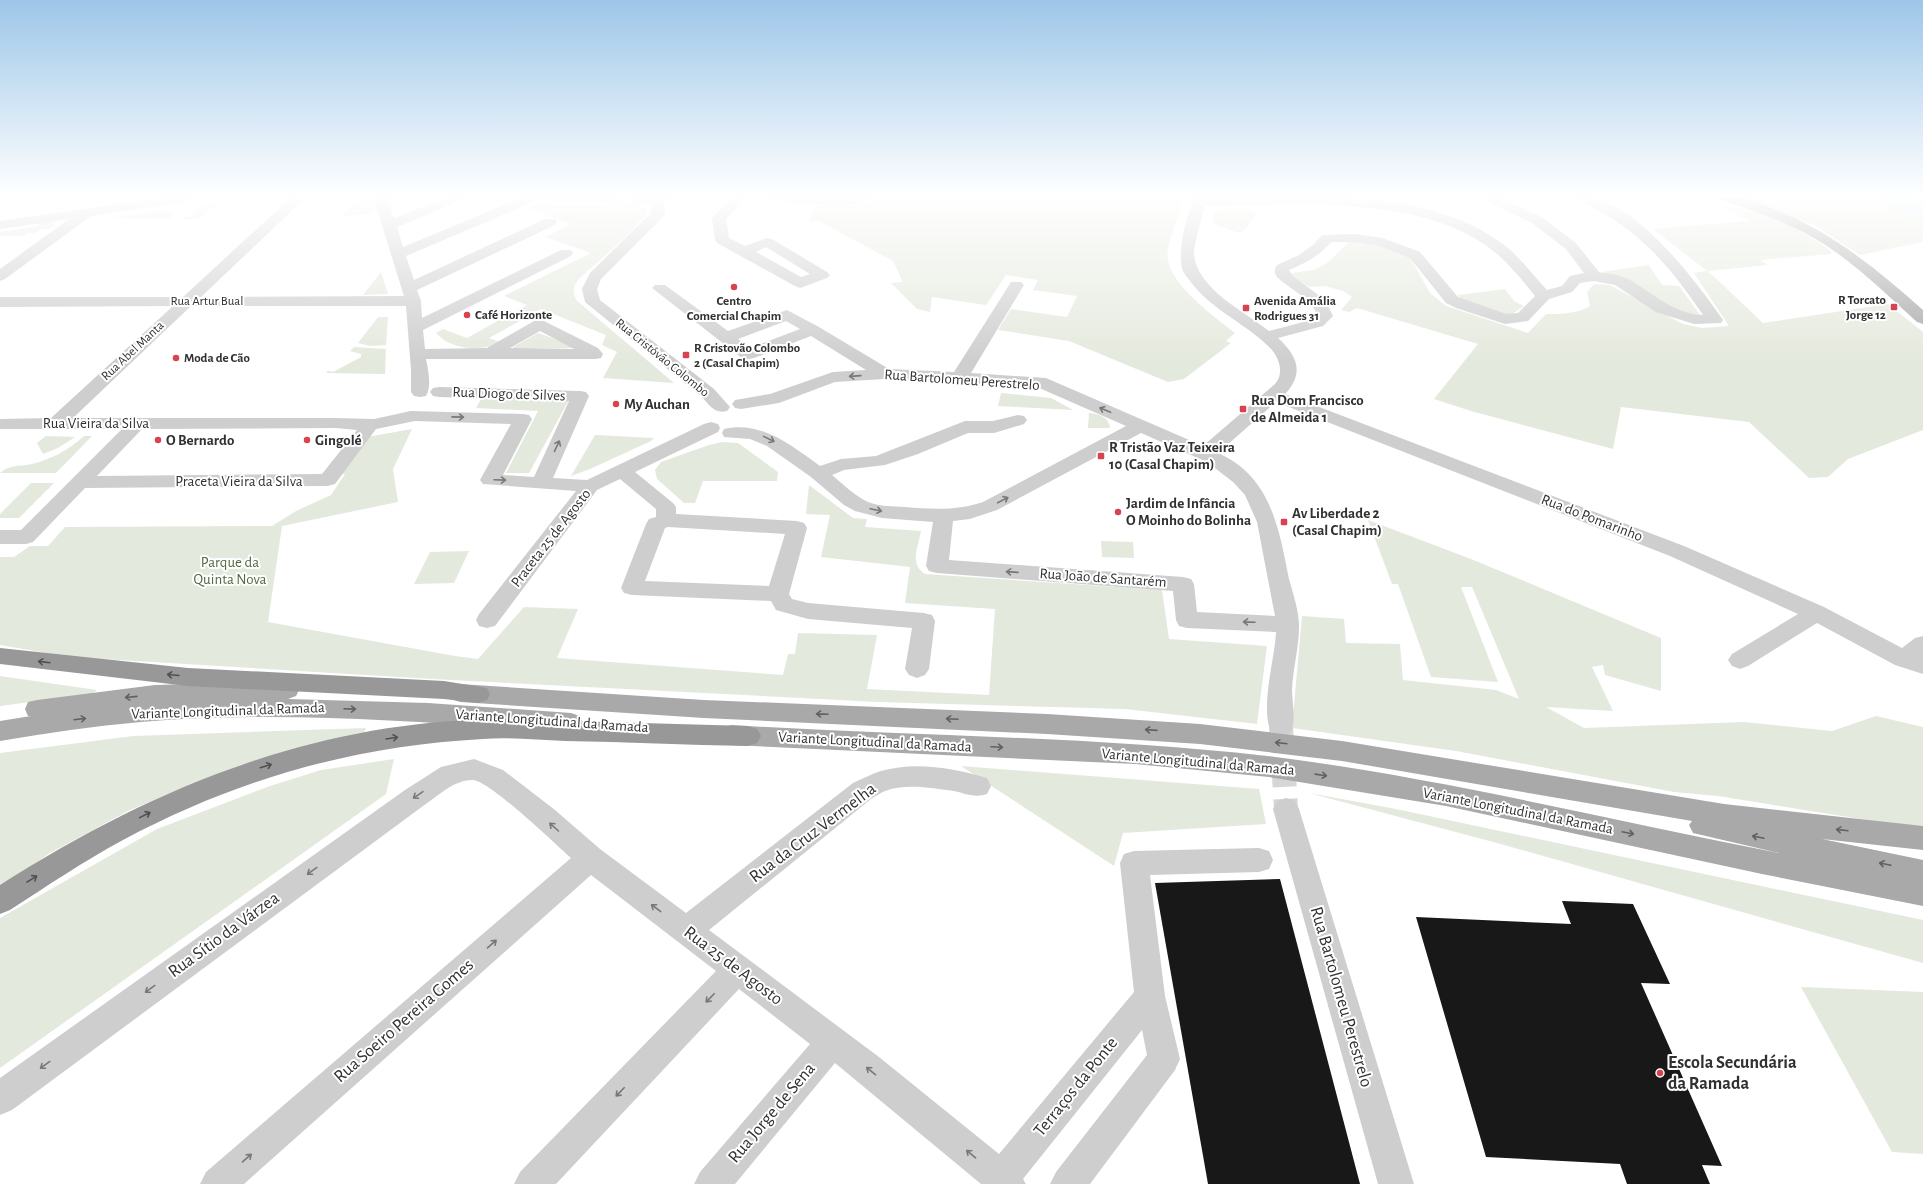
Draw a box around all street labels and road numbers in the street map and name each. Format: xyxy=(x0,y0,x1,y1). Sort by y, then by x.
street label: Rua Artur Bual xyxy=(170,295,244,308)
street label: Rua Cristóvão Colombo xyxy=(613,316,711,400)
street label: Rua Abel Manta xyxy=(99,319,167,383)
street label: Rua Bartolomeu Perestrelo xyxy=(884,367,1040,393)
street label: Rua Diogo de Silves xyxy=(452,385,566,403)
street label: Rua Vieira da Silva xyxy=(43,416,149,431)
street label: Praceta Vieira da Silva xyxy=(175,474,303,489)
street label: Praceta 25 de Agosto xyxy=(508,486,594,590)
street label: Rua do Pomarinho xyxy=(1539,492,1645,544)
street label: Rua João de Santarém xyxy=(1039,566,1167,590)
street label: Variante Longitudinal da Ramada xyxy=(131,700,325,722)
street label: Variante Longitudinal da Ramada xyxy=(455,707,649,735)
street label: Variante Longitudinal da Ramada xyxy=(778,729,972,755)
street label: Variante Longitudinal da Ramada xyxy=(1101,746,1295,778)
street label: Rua da Cruz Vermelha xyxy=(746,780,880,886)
street label: Variante Longitudinal da Ramada xyxy=(1422,785,1615,837)
street label: Rua Sítio da Várzea xyxy=(165,889,283,981)
street label: Rua Bartolomeu Perestrelo xyxy=(1307,905,1375,1089)
street label: Rua 25 de Agosto xyxy=(680,923,786,1009)
street label: Rua Soeiro Pereira Gomes xyxy=(331,956,477,1086)
street label: Terraços da Ponte xyxy=(1031,1034,1121,1140)
street label: Rua Jorge de Sena xyxy=(725,1060,819,1166)

